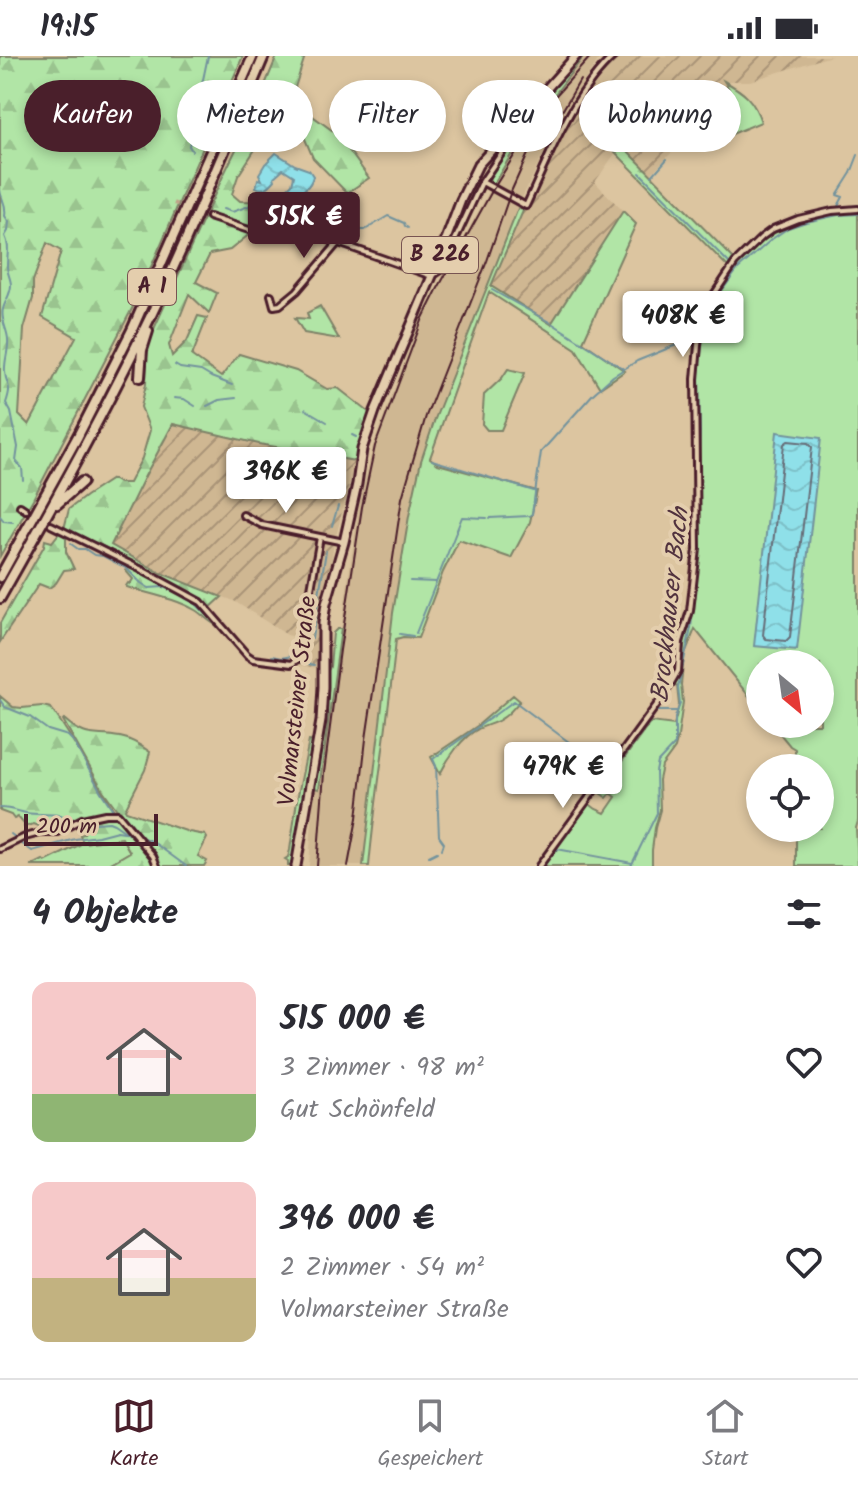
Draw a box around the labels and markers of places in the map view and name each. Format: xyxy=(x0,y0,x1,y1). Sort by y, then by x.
pin: 515K € xyxy=(239,192,369,260)
pin: 408K € xyxy=(618,291,748,359)
pin: 396K € xyxy=(221,447,351,515)
pin: 479K € xyxy=(498,742,628,810)

